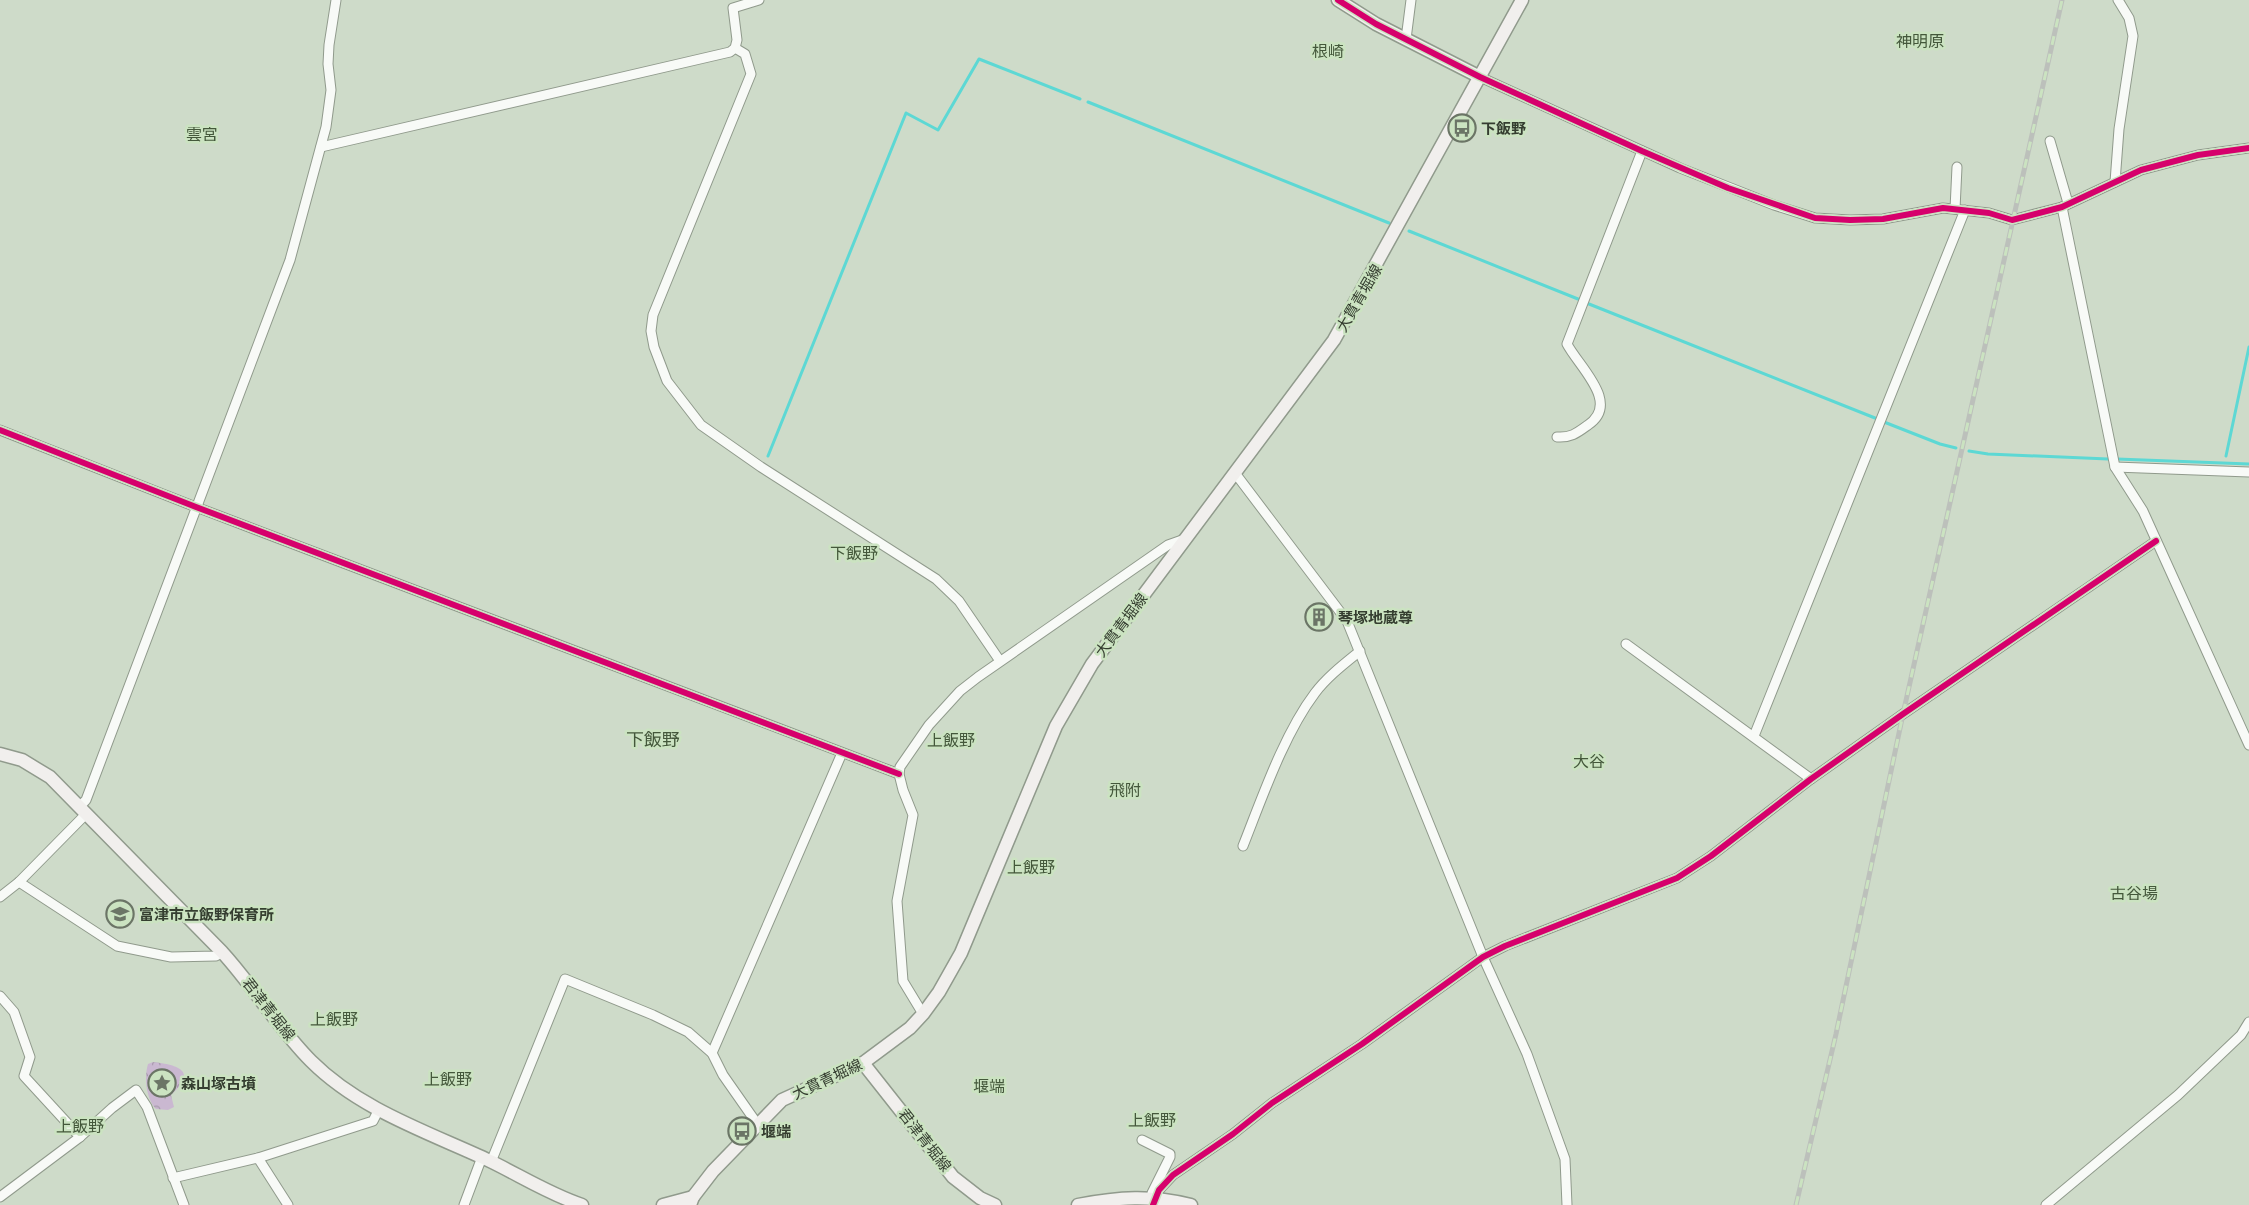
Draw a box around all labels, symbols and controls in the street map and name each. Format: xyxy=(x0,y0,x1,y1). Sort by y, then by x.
district label: 神明原 xyxy=(1896,33,1944,50)
district label: 根崎 xyxy=(1312,43,1344,60)
bus stop icon: 下飯野 xyxy=(1447,113,1477,143)
place label: 下飯野 xyxy=(1481,120,1526,137)
district label: 雲宮 xyxy=(186,126,218,143)
street label: 大貫青堀線 xyxy=(1333,261,1385,335)
district label: 下飯野 xyxy=(830,545,878,562)
street label: 大貫青堀線 xyxy=(1092,590,1150,660)
building icon: 琴塚地蔵尊 xyxy=(1304,602,1334,632)
place label: 琴塚地蔵尊 xyxy=(1338,609,1413,626)
district label: 下飯野 xyxy=(626,730,680,750)
district label: 上飯野 xyxy=(927,732,975,749)
district label: 大谷 xyxy=(1573,753,1605,770)
district label: 飛附 xyxy=(1109,782,1141,799)
district label: 上飯野 xyxy=(1007,859,1055,876)
district label: 古谷場 xyxy=(2110,885,2158,902)
school or university icon: 富津市立飯野保育所 xyxy=(105,899,135,929)
place label: 富津市立飯野保育所 xyxy=(139,906,274,923)
street label: 君津青堀線 xyxy=(239,974,299,1044)
district label: 上飯野 xyxy=(310,1011,358,1028)
street label: 大貫青堀線 xyxy=(789,1055,865,1103)
place icon: 森山塚古墳 xyxy=(147,1068,177,1098)
district label: 上飯野 xyxy=(424,1071,472,1088)
place label: 森山塚古墳 xyxy=(181,1075,256,1092)
district label: 堰端 xyxy=(973,1078,1005,1095)
street label: 君津青堀線 xyxy=(895,1105,955,1175)
district label: 上飯野 xyxy=(1128,1112,1176,1129)
bus stop icon: 堰端 xyxy=(727,1116,757,1146)
district label: 上飯野 xyxy=(56,1118,104,1135)
place label: 堰端 xyxy=(761,1123,791,1140)

